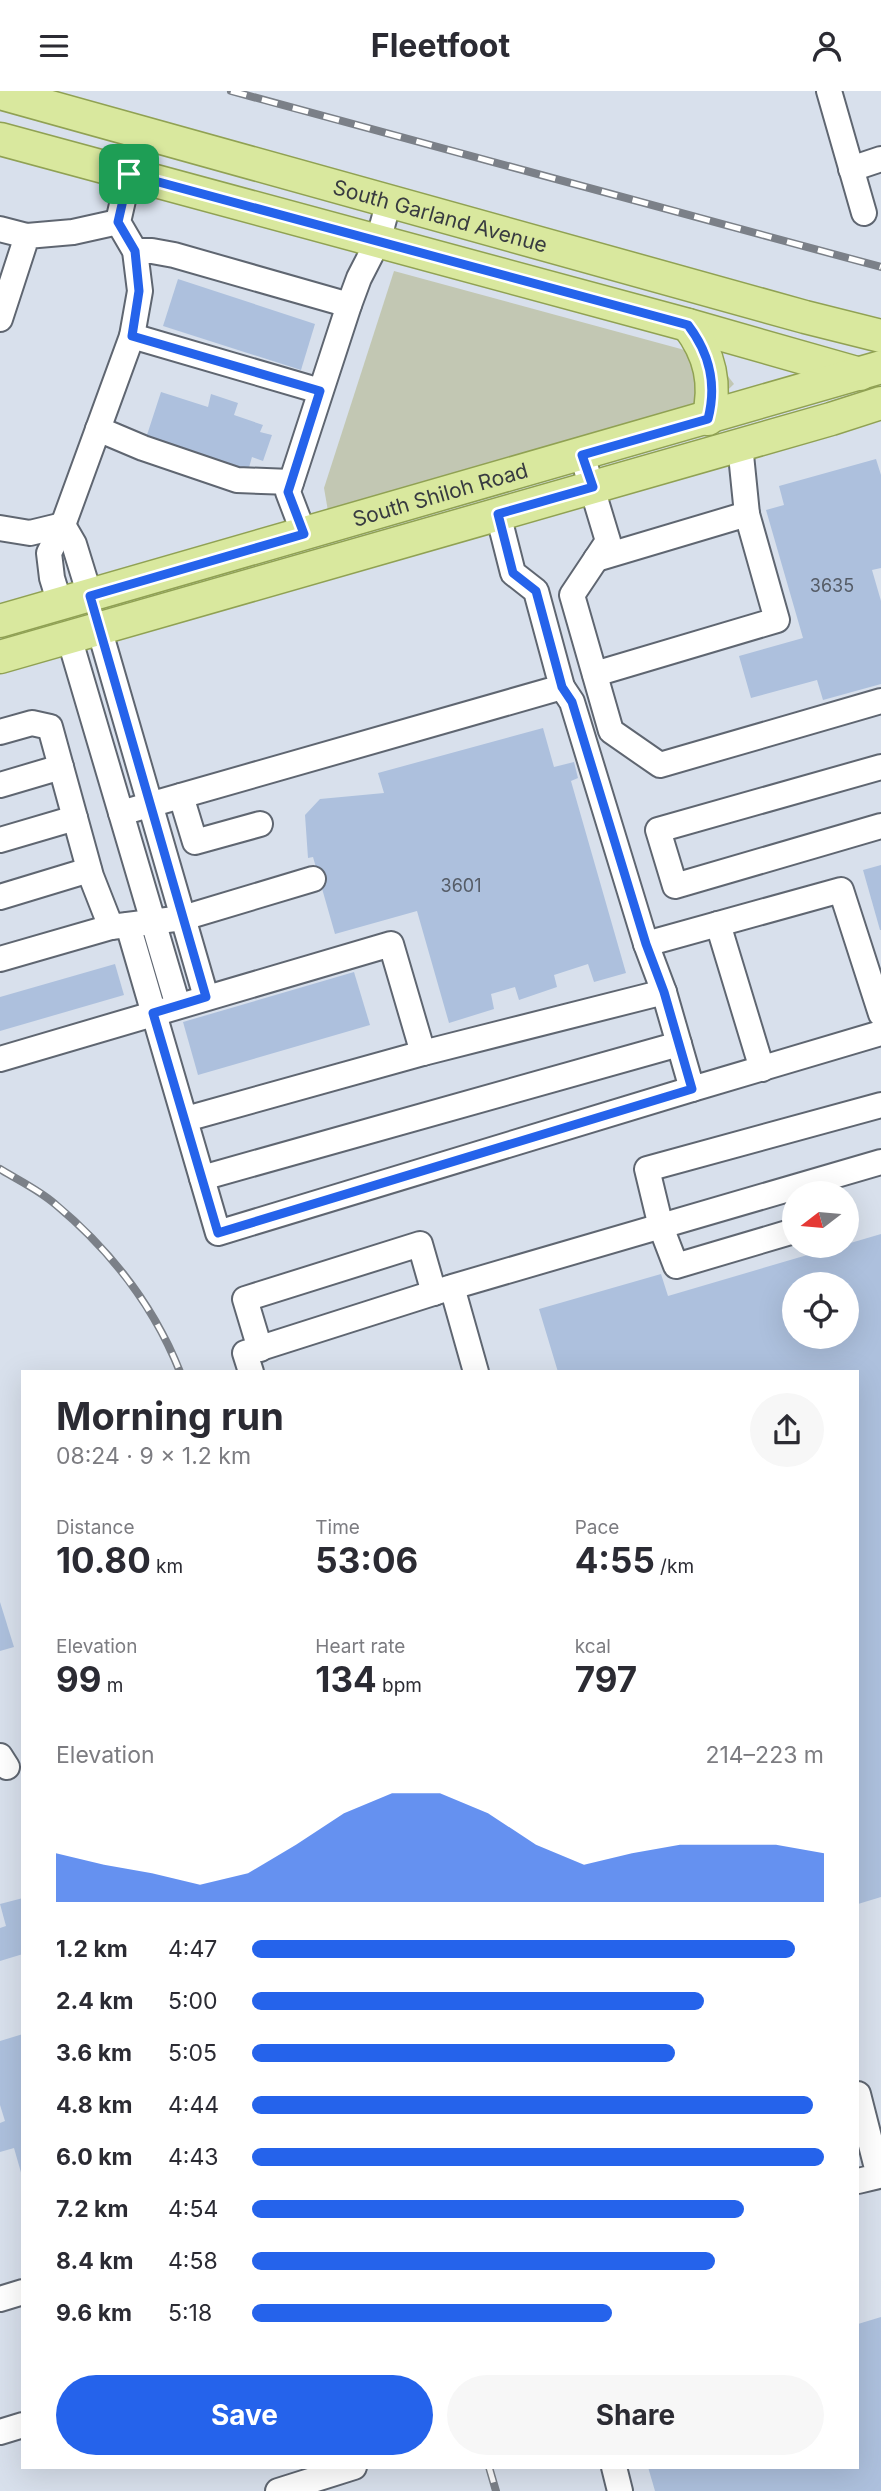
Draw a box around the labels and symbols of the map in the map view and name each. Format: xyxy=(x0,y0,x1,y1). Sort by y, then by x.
pin xyxy=(99,144,159,204)
street label: South Garland Avenue xyxy=(330,174,550,257)
street label: South Shiloh Road xyxy=(349,457,531,531)
house number: 3635 xyxy=(810,575,854,596)
house number: 3601 xyxy=(441,875,481,896)
north arrow xyxy=(782,1181,859,1258)

